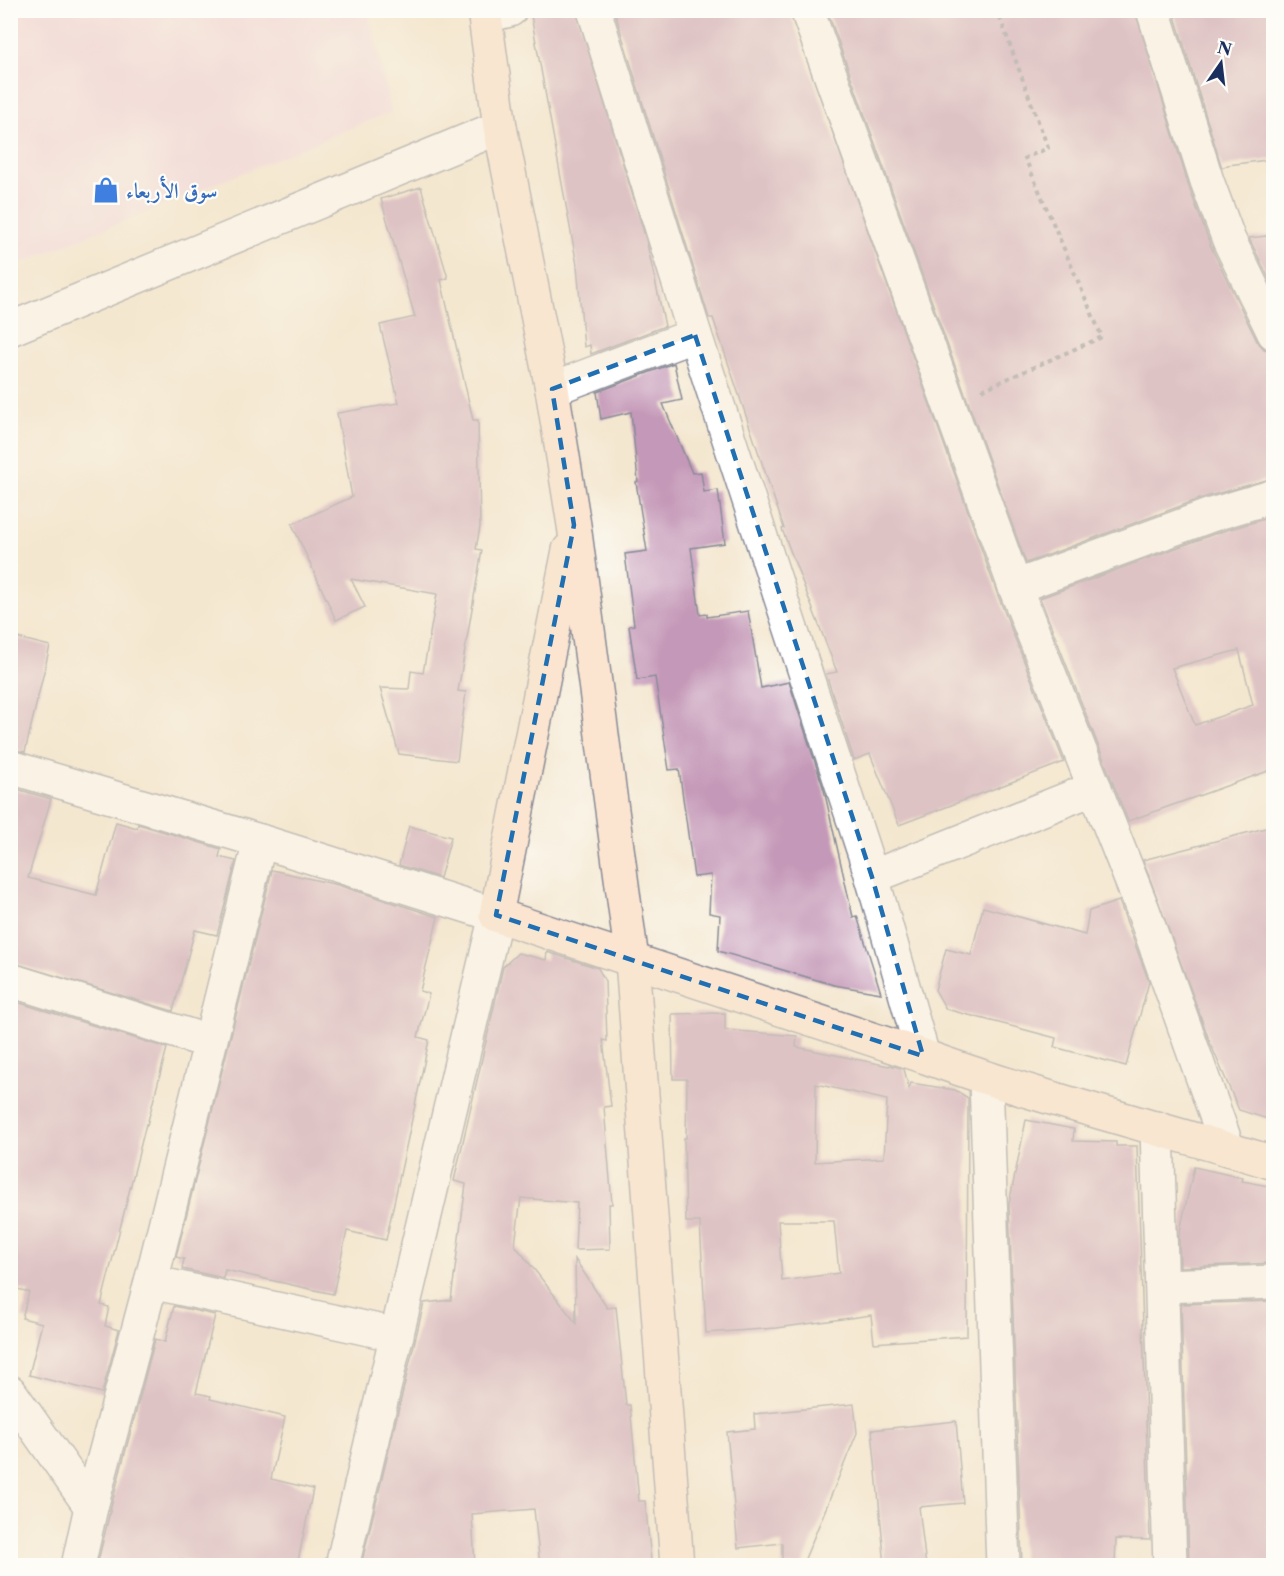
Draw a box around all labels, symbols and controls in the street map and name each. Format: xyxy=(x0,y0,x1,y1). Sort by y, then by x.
north arrow xyxy=(1191,33,1251,93)
text: N xyxy=(1215,37,1234,60)
shop icon: سوق الأربعاء xyxy=(91,175,121,205)
place label: سوق الأربعاء xyxy=(126,175,218,204)

